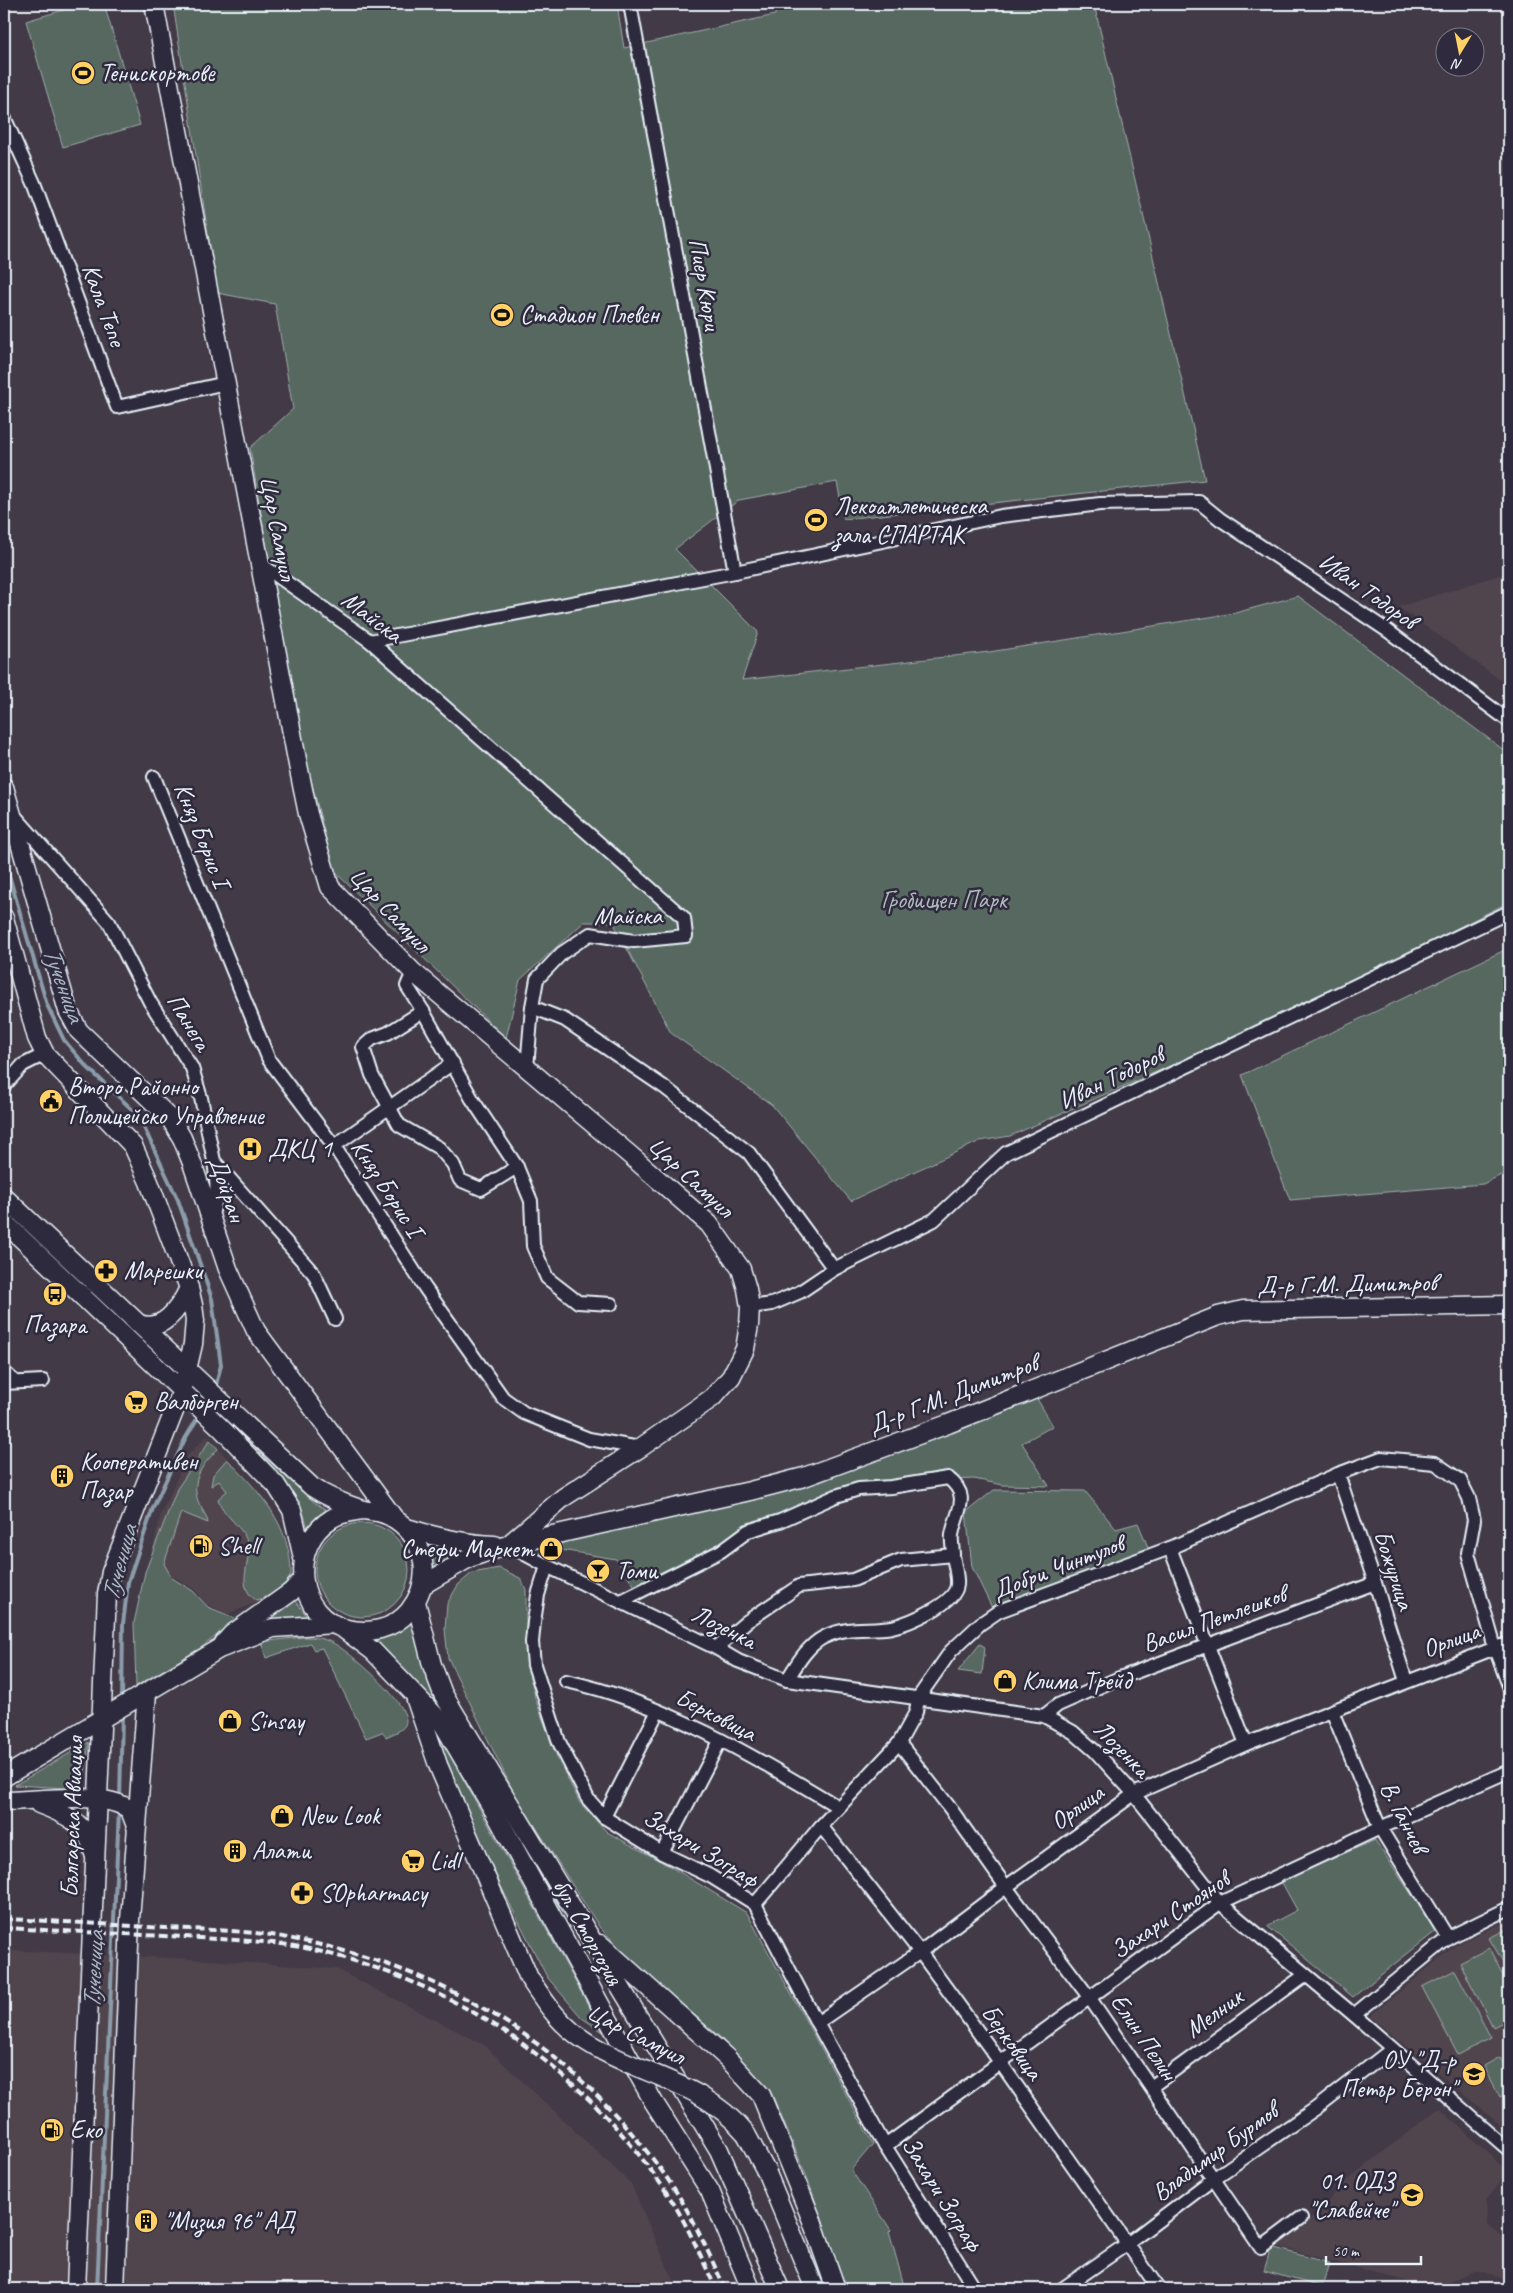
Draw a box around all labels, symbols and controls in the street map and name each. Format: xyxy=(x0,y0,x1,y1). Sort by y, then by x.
north arrow xyxy=(1436,28,1486,78)
text: N xyxy=(1450,55,1464,73)
place label: Тенискортове xyxy=(100,57,216,89)
sports icon: Тенискортове xyxy=(70,60,96,86)
street label: Пиер Кюри xyxy=(681,235,729,334)
street label: Кала Тепе xyxy=(74,259,134,352)
place label: Стадион Плевен xyxy=(520,299,660,331)
sports icon: Стадион Плевен xyxy=(489,302,515,328)
street label: Цар Самуил xyxy=(252,473,304,585)
place label: Лекоатлетическа зала СПАРТАК xyxy=(831,490,989,552)
sports icon: Лекоатлетическа зала СПАРТАК xyxy=(803,507,829,533)
street label: Иван Тодоров xyxy=(1313,545,1427,639)
street label: Майска xyxy=(335,584,411,652)
street label: Княз Борис I xyxy=(167,778,240,898)
street label: Цар Самуил xyxy=(342,860,439,961)
park label: Гробищен Парк xyxy=(881,884,1009,916)
street label: Майска xyxy=(594,899,664,933)
water label: Тученица xyxy=(35,942,94,1029)
street label: Панега xyxy=(159,987,220,1059)
street label: Иван Тодоров xyxy=(1053,1037,1173,1117)
place label: Второ Районно Полицейско Управление xyxy=(68,1071,265,1132)
public building icon: Второ Районно Полицейско Управление xyxy=(38,1088,64,1114)
street label: Цар Самуил xyxy=(641,1129,742,1226)
place label: ДКЦ 1 xyxy=(268,1133,334,1165)
street label: Княз Борис I xyxy=(344,1133,434,1248)
hospital icon: ДКЦ 1 xyxy=(237,1136,263,1162)
street label: Дойран xyxy=(201,1152,254,1228)
place label: Марешки xyxy=(124,1255,204,1287)
pharmacy icon: Марешки xyxy=(93,1258,119,1284)
street label: Д-р Г.М. Димитров xyxy=(1257,1266,1443,1302)
bus stop icon: Пазара xyxy=(42,1281,68,1307)
place label: Пазара xyxy=(24,1309,89,1342)
street label: Д-р Г.М. Димитров xyxy=(864,1345,1048,1441)
place label: Валборген xyxy=(154,1386,239,1418)
supermarket icon: Валборген xyxy=(123,1389,149,1415)
place label: Кооперативен Пазар xyxy=(80,1446,199,1508)
building icon: Кооперативен Пазар xyxy=(49,1463,75,1489)
water label: Тученица xyxy=(93,1519,146,1605)
street label: Добри Чинтулов xyxy=(988,1525,1133,1607)
street label: Божурица xyxy=(1366,1526,1423,1616)
place label: Shell xyxy=(218,1530,264,1562)
fuel station icon: Shell xyxy=(188,1533,214,1559)
place label: Стефи Маркет xyxy=(401,1533,536,1565)
shop icon: Стефи Маркет xyxy=(538,1536,564,1562)
place label: Томи xyxy=(616,1555,660,1587)
bar icon: Томи xyxy=(585,1558,611,1584)
street label: Васил Петлешков xyxy=(1138,1576,1296,1660)
street label: Лозенка xyxy=(686,1597,764,1659)
street label: Орлица xyxy=(1418,1614,1486,1665)
place label: Клима Трейд xyxy=(1022,1665,1133,1697)
shop icon: Клима Трейд xyxy=(992,1668,1018,1694)
street label: Берковица xyxy=(670,1681,763,1750)
place label: Sinsay xyxy=(248,1705,306,1737)
shop icon: Sinsay xyxy=(217,1708,243,1734)
street label: Лозенка xyxy=(1086,1713,1159,1787)
street label: Българска Авиация xyxy=(53,1734,91,1898)
street label: Орлица xyxy=(1044,1776,1112,1837)
street label: В. Ганчев xyxy=(1373,1776,1438,1863)
place label: New Look xyxy=(300,1800,382,1832)
street label: Захари Зограф xyxy=(637,1801,766,1896)
shop icon: New Look xyxy=(269,1803,295,1829)
place label: Алати xyxy=(252,1835,313,1867)
building icon: Алати xyxy=(222,1838,248,1864)
place label: Lidl xyxy=(430,1845,464,1877)
supermarket icon: Lidl xyxy=(400,1848,426,1874)
street label: Захари Стоянов xyxy=(1104,1861,1240,1966)
street label: бул. Сторгозия xyxy=(545,1873,631,1992)
place label: SOpharmacy xyxy=(320,1877,430,1909)
pharmacy icon: SOpharmacy xyxy=(289,1880,315,1906)
water label: Тученица xyxy=(74,1928,112,2010)
street label: Мелник xyxy=(1178,1980,1251,2045)
street label: Елин Пелин xyxy=(1103,1987,1186,2088)
street label: Цар Самуил xyxy=(582,1996,692,2073)
street label: Берковица xyxy=(974,1998,1051,2088)
place label: ОУ "Д-р Петър Берон" xyxy=(1341,2044,1461,2105)
school or university icon: ОУ "Д-р Петър Берон" xyxy=(1461,2061,1487,2087)
street label: Владимир Бурмов xyxy=(1146,2092,1290,2209)
place label: Еко xyxy=(70,2114,103,2146)
fuel station icon: Еко xyxy=(39,2117,65,2143)
street label: Захари Зограф xyxy=(894,2131,991,2259)
place label: 01. ОДЗ "Славейче" xyxy=(1308,2165,1399,2226)
school or university icon: 01. ОДЗ "Славейче" xyxy=(1399,2182,1425,2208)
place label: "Мизия 96" АД xyxy=(164,2205,296,2238)
building icon: "Мизия 96" АД xyxy=(133,2208,159,2234)
scale bar xyxy=(1326,2233,1420,2265)
text: 50 m xyxy=(1333,2242,1360,2261)

